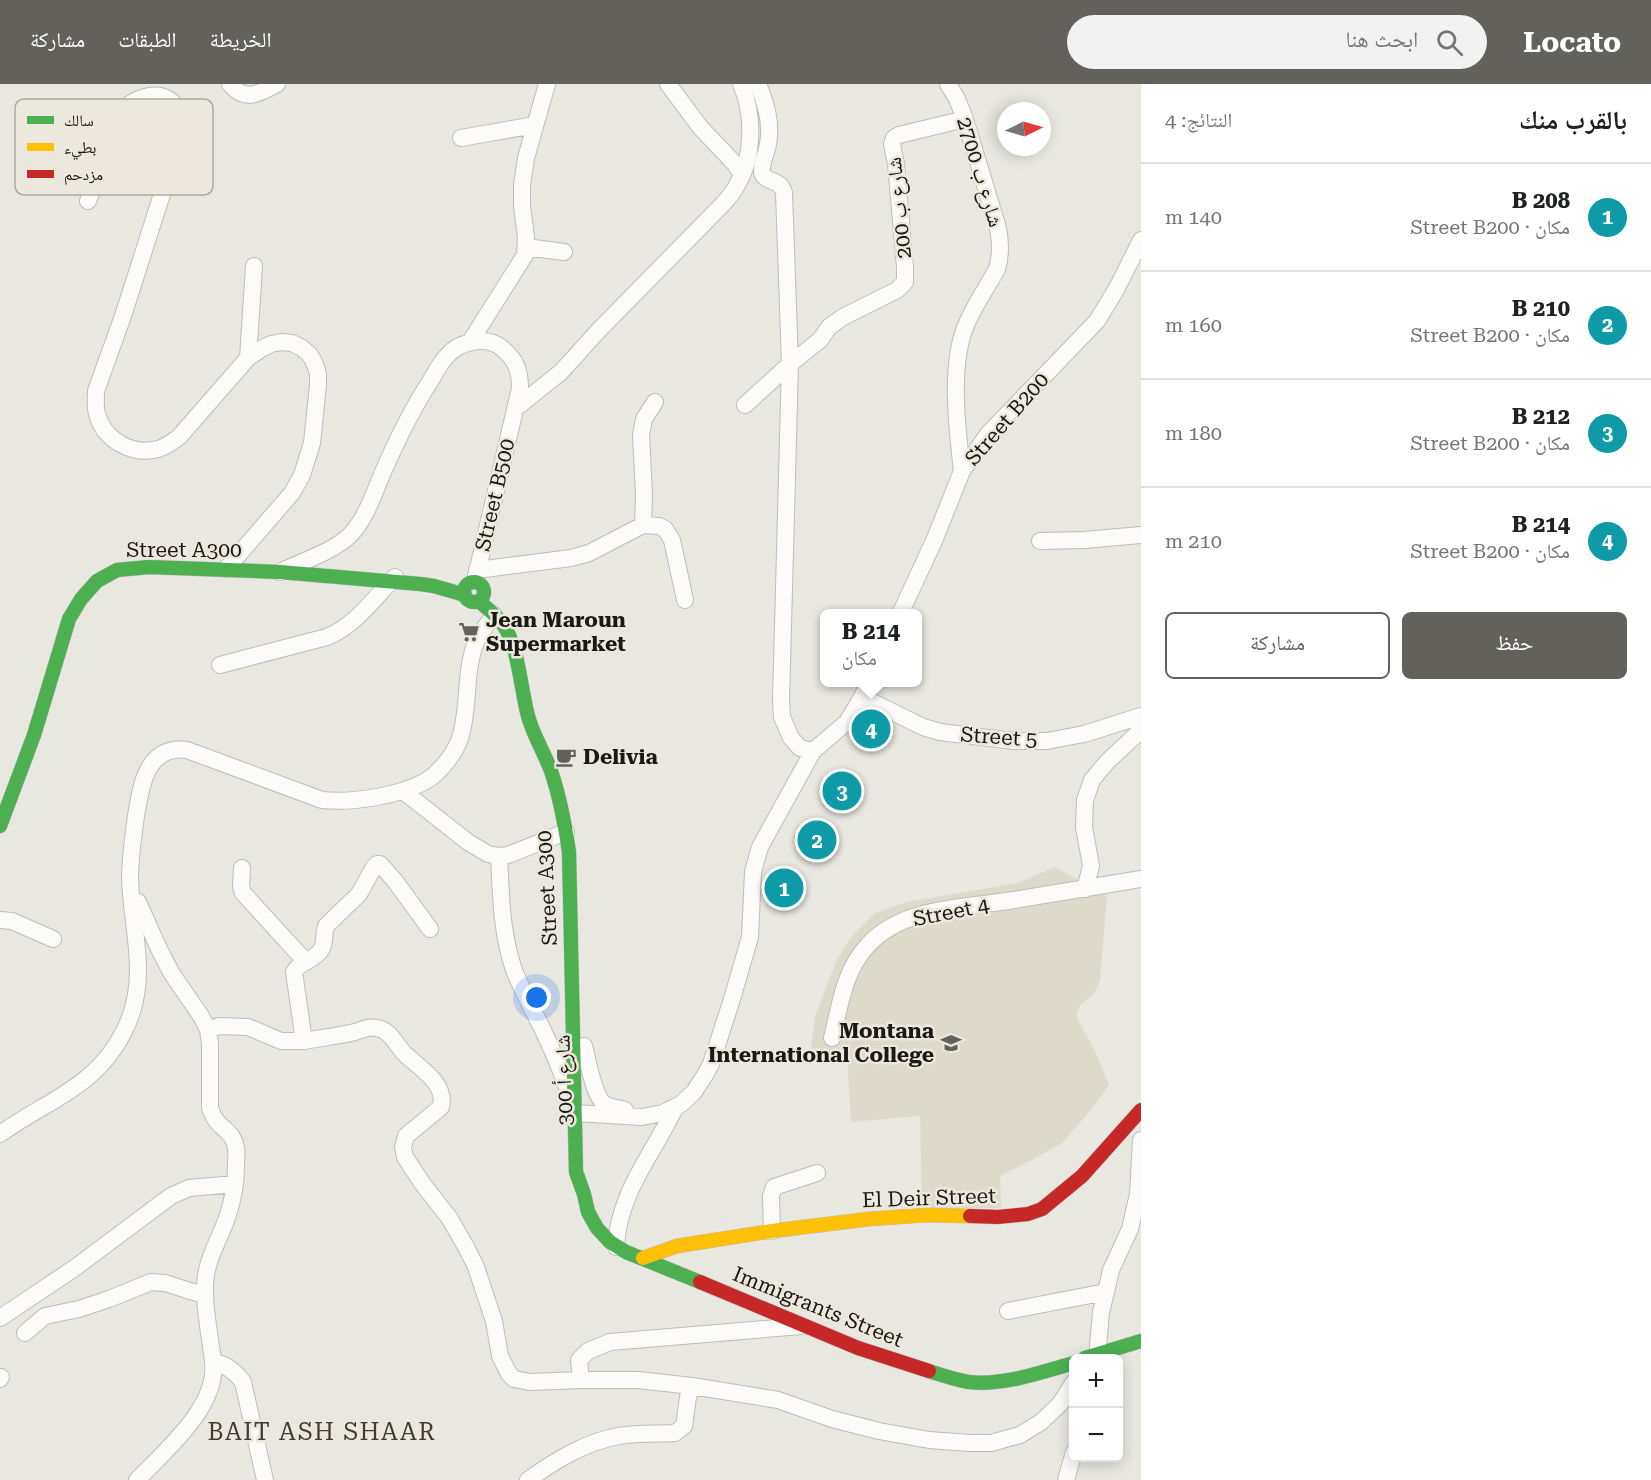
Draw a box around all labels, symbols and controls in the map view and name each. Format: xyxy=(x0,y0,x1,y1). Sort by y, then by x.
search box xyxy=(1067,15,1487,69)
icon: search xyxy=(1433,26,1466,59)
text: Locato xyxy=(1523,26,1621,59)
text: ابحث هنا xyxy=(1346,27,1418,52)
text: مشاركة xyxy=(30,28,85,52)
text: الطبقات xyxy=(118,28,177,52)
text: الخريطة xyxy=(210,28,271,52)
legend xyxy=(15,99,213,195)
north arrow xyxy=(997,102,1051,156)
text: بالقرب منك xyxy=(1519,105,1627,135)
text: النتائج: 4 xyxy=(1165,108,1232,132)
text: سالك xyxy=(64,111,94,130)
street label: شارع ب 2700 xyxy=(951,114,1008,230)
text: بطيء xyxy=(64,138,96,160)
street label: شارع ب 200 xyxy=(882,156,917,260)
text: مزدحم xyxy=(64,165,103,185)
text: B 208 xyxy=(1512,188,1570,213)
text: 140 m xyxy=(1165,205,1222,229)
text: 1 xyxy=(1602,205,1613,229)
text: مكان · Street B200 xyxy=(1410,215,1570,239)
text: B 210 xyxy=(1512,296,1570,321)
text: 160 m xyxy=(1165,313,1222,337)
text: 2 xyxy=(1602,313,1613,337)
text: مكان · Street B200 xyxy=(1410,323,1570,347)
street label: Street B200 xyxy=(960,368,1054,470)
text: B 212 xyxy=(1512,404,1570,429)
text: 180 m xyxy=(1165,421,1222,445)
text: 3 xyxy=(1602,421,1613,445)
text: مكان · Street B200 xyxy=(1410,431,1570,455)
street label: Street B500 xyxy=(470,436,520,554)
text: B 214 xyxy=(1512,512,1570,537)
text: 210 m xyxy=(1165,529,1222,553)
text: 4 xyxy=(1602,529,1613,553)
street label: Street A300 xyxy=(126,538,242,562)
text: مكان · Street B200 xyxy=(1410,539,1570,563)
place label: Jean Maroun Supermarket xyxy=(486,608,626,656)
popup xyxy=(820,609,922,687)
button: مشاركة xyxy=(1165,612,1390,679)
button: حفظ xyxy=(1402,612,1627,679)
text: B 214 xyxy=(842,619,900,644)
supermarket icon: Jean Maroun Supermarket xyxy=(457,620,481,644)
text: مكان xyxy=(842,646,877,670)
pin: 4 xyxy=(852,706,890,752)
street label: Street 5 xyxy=(960,722,1038,752)
cafe icon: Delivia xyxy=(554,745,578,769)
place label: Delivia xyxy=(583,745,658,769)
pin: 3 xyxy=(822,768,862,814)
pin: 2 xyxy=(798,818,836,862)
street label: Street A300 xyxy=(532,830,562,946)
pin: 1 xyxy=(764,866,804,910)
street label: Street 4 xyxy=(911,893,991,931)
your location xyxy=(522,983,551,1012)
place label: Montana International College xyxy=(708,1019,935,1067)
school or university icon: Montana International College xyxy=(939,1031,963,1055)
street label: شارع أ 300 xyxy=(550,1034,579,1126)
street label: El Deir Street xyxy=(862,1184,997,1212)
street label: Immigrants Street xyxy=(729,1262,907,1352)
map controls xyxy=(1069,1354,1123,1462)
button: + xyxy=(1069,1354,1123,1408)
button: − xyxy=(1069,1408,1123,1462)
district label: BAIT ASH SHAAR xyxy=(208,1418,436,1446)

